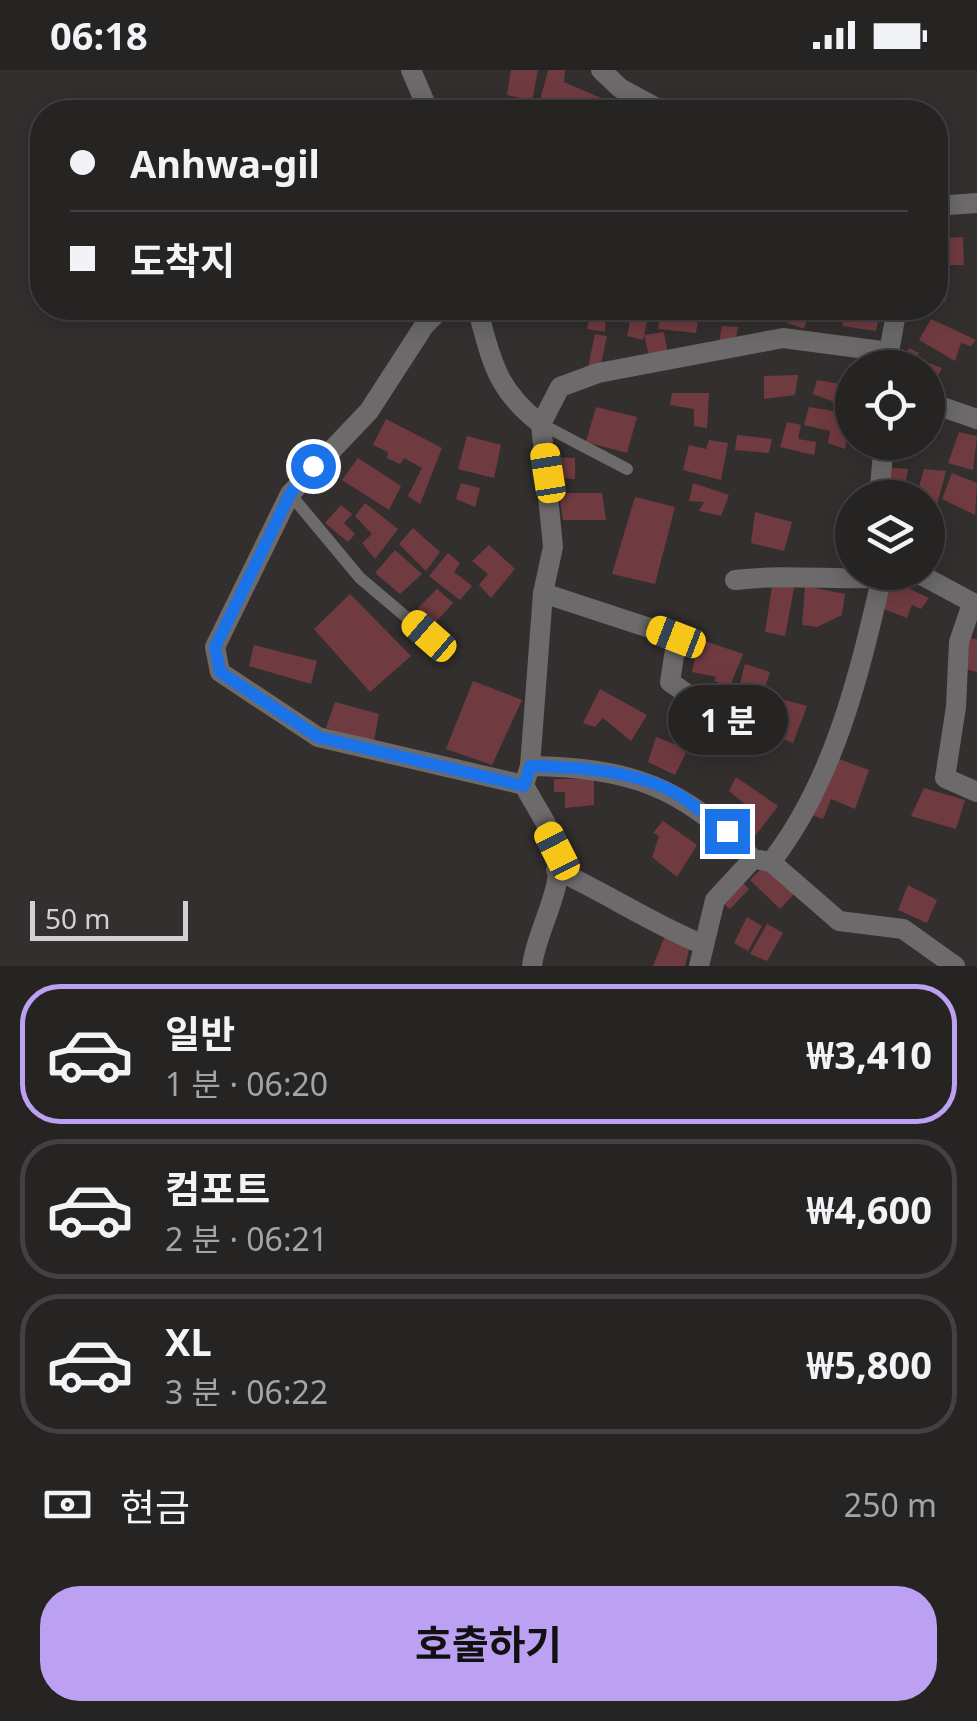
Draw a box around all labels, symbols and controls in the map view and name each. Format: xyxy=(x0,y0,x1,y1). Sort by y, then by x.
text: 06:18 xyxy=(50,9,148,61)
text: Anhwa-gil xyxy=(130,137,320,189)
text: 도착지 xyxy=(130,234,235,286)
map controls xyxy=(835,350,945,590)
button: locate xyxy=(835,350,945,460)
car xyxy=(528,441,568,505)
route start xyxy=(291,444,336,489)
button: layers xyxy=(835,480,945,590)
car xyxy=(397,605,461,667)
car xyxy=(643,612,709,662)
callout: 1 분 xyxy=(667,686,787,756)
text: 1 분 xyxy=(700,698,756,741)
route end xyxy=(705,809,750,854)
car xyxy=(530,817,584,885)
scale bar xyxy=(30,896,188,940)
text: 50 m xyxy=(45,899,111,937)
text: 일반 xyxy=(165,1007,235,1059)
icon: car xyxy=(45,1009,135,1099)
text: ₩3,410 xyxy=(806,1028,932,1080)
text: 1 분 · 06:20 xyxy=(165,1062,328,1105)
text: 컴포트 xyxy=(165,1162,270,1214)
icon: car xyxy=(45,1164,135,1254)
text: ₩4,600 xyxy=(806,1183,932,1235)
text: 2 분 · 06:21 xyxy=(165,1217,328,1260)
text: XL xyxy=(165,1315,212,1367)
icon: car xyxy=(45,1319,135,1409)
text: ₩5,800 xyxy=(806,1338,932,1390)
text: 3 분 · 06:22 xyxy=(165,1370,328,1413)
icon: cash xyxy=(40,1477,95,1532)
text: 현금 xyxy=(120,1480,190,1532)
text: 250 m xyxy=(844,1483,937,1526)
button: 호출하기 xyxy=(40,1586,937,1701)

